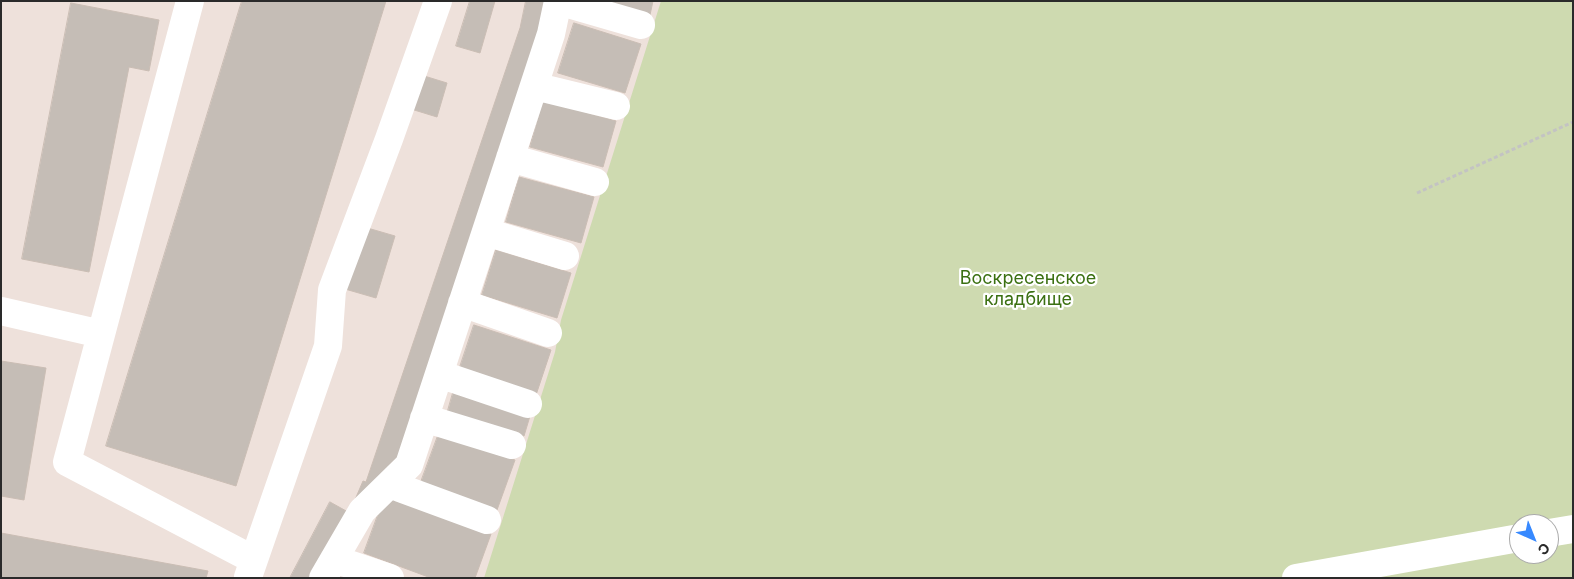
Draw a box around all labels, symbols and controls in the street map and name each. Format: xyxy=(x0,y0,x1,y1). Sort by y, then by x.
park label: Воскресенское кладбище xyxy=(960,268,1096,310)
north arrow xyxy=(1509,514,1559,564)
text: С xyxy=(1534,540,1554,559)

